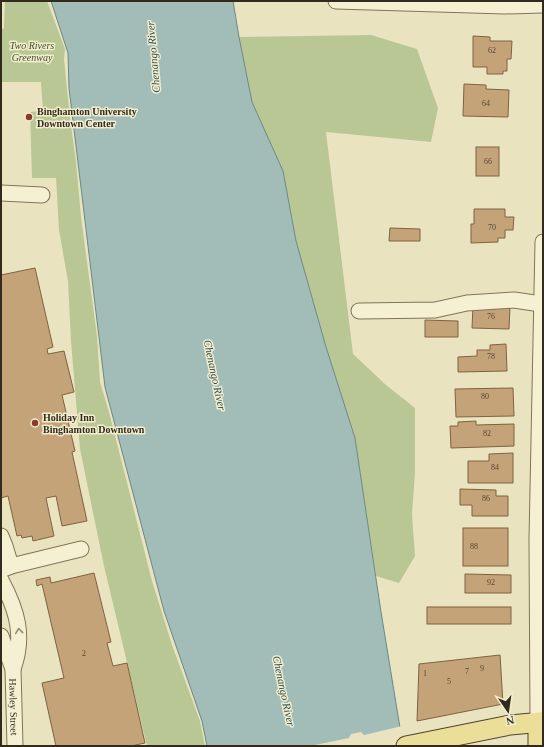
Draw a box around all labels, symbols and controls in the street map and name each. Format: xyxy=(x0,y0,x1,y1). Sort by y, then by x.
water label: Chenango River xyxy=(144,20,162,93)
park label: Two Rivers Greenway xyxy=(10,40,54,63)
house number: 62 xyxy=(488,46,496,55)
house number: 64 xyxy=(482,99,490,108)
place label: Binghamton University Downtown Center xyxy=(37,106,137,129)
marker: Binghamton University Downtown Center xyxy=(24,112,34,122)
house number: 66 xyxy=(484,157,492,166)
house number: 70 xyxy=(488,223,496,232)
house number: 76 xyxy=(487,312,495,321)
water label: Chenango River xyxy=(202,339,228,412)
house number: 78 xyxy=(487,352,495,361)
house number: 80 xyxy=(481,392,489,401)
place label: Holiday Inn Binghamton Downtown xyxy=(43,412,145,435)
marker: Holiday Inn Binghamton Downtown xyxy=(30,418,40,428)
house number: 82 xyxy=(483,429,491,438)
house number: 84 xyxy=(491,463,499,472)
house number: 86 xyxy=(482,494,490,503)
house number: 88 xyxy=(470,542,478,551)
house number: 92 xyxy=(487,578,495,587)
one-way arrow xyxy=(14,628,23,634)
house number: 2 xyxy=(82,649,86,658)
water label: Chenango River xyxy=(271,655,297,728)
house number: 9 xyxy=(480,664,484,673)
house number: 7 xyxy=(465,667,469,676)
house number: 1 xyxy=(423,669,427,678)
house number: 5 xyxy=(447,677,451,686)
street label: Hawley Street xyxy=(8,678,20,736)
north arrow xyxy=(488,691,528,731)
text: N xyxy=(505,714,515,727)

